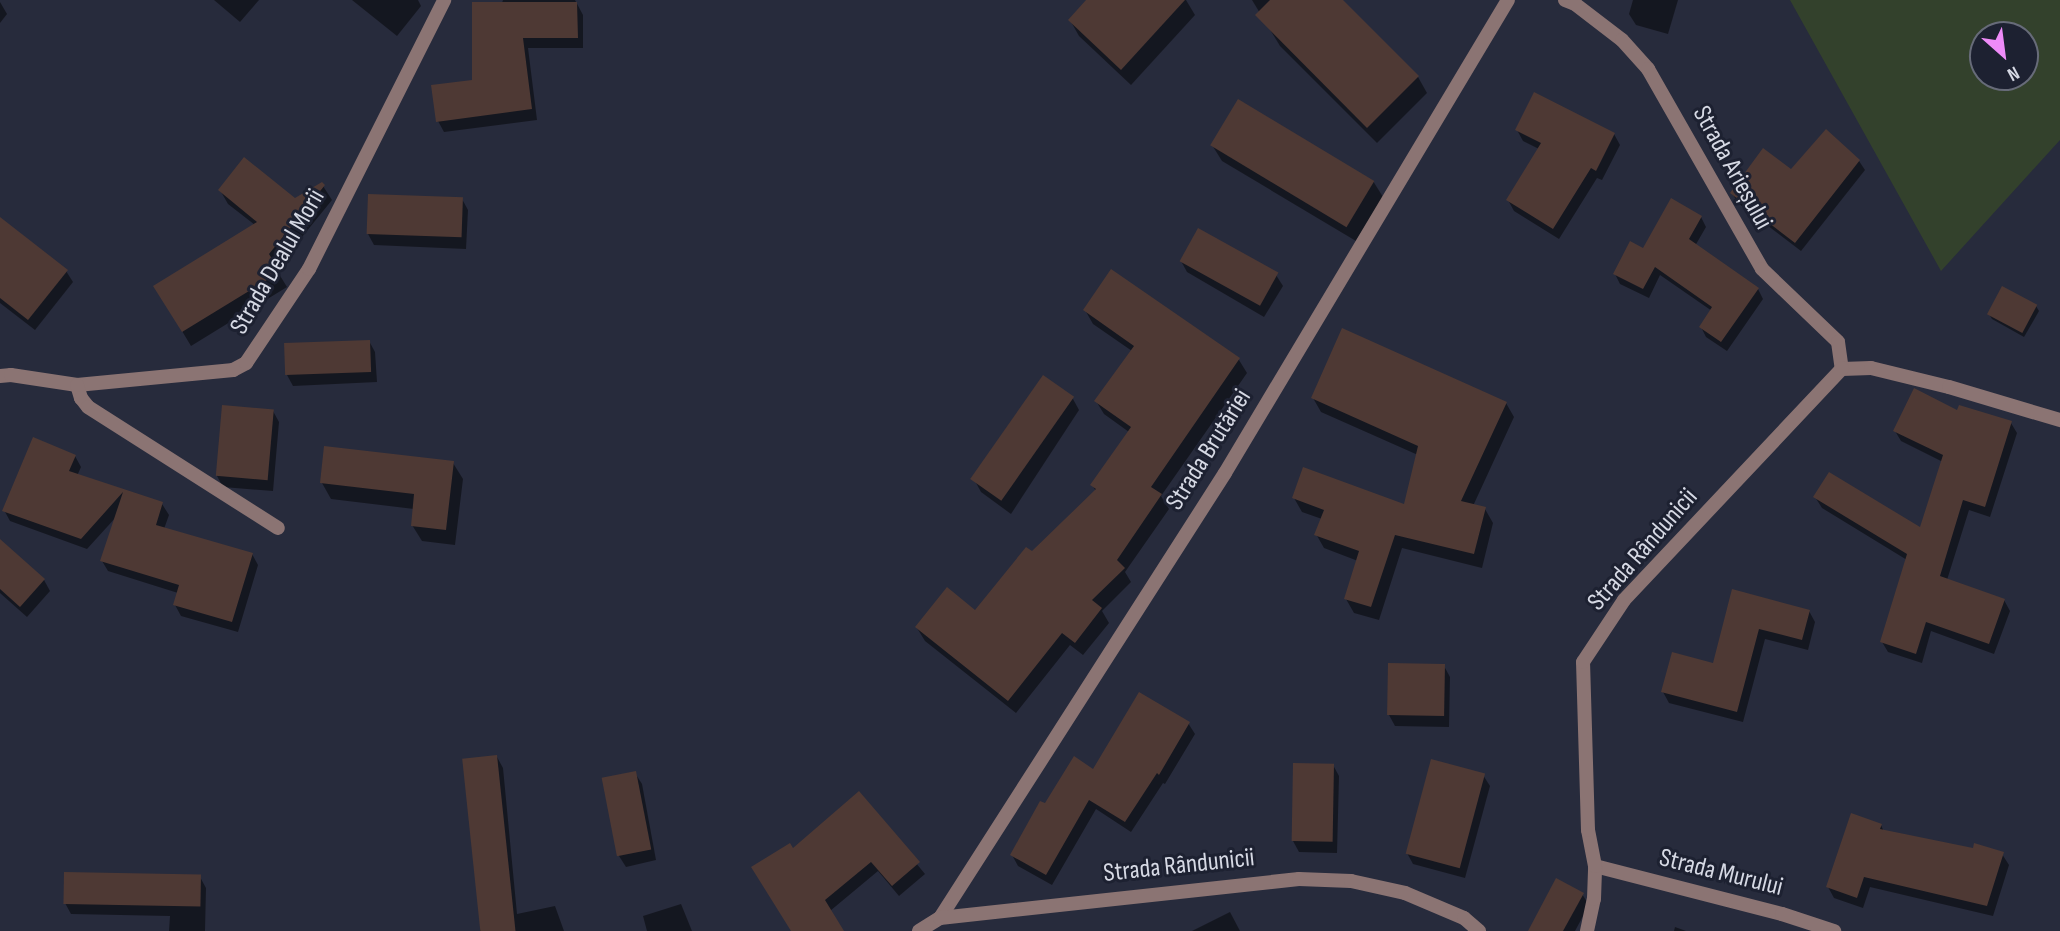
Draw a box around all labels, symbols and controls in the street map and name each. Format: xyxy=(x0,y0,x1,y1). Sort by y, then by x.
north arrow xyxy=(1969,21,2039,91)
text: N xyxy=(2003,61,2023,86)
street label: Strada Arieșului xyxy=(1685,101,1779,235)
street label: Strada Dealul Morii xyxy=(224,184,332,340)
street label: Strada Brutăriei xyxy=(1160,384,1258,516)
street label: Strada Rândunicii xyxy=(1581,483,1705,617)
street label: Strada Rândunicii xyxy=(1102,843,1256,889)
street label: Strada Murului xyxy=(1656,843,1786,903)

